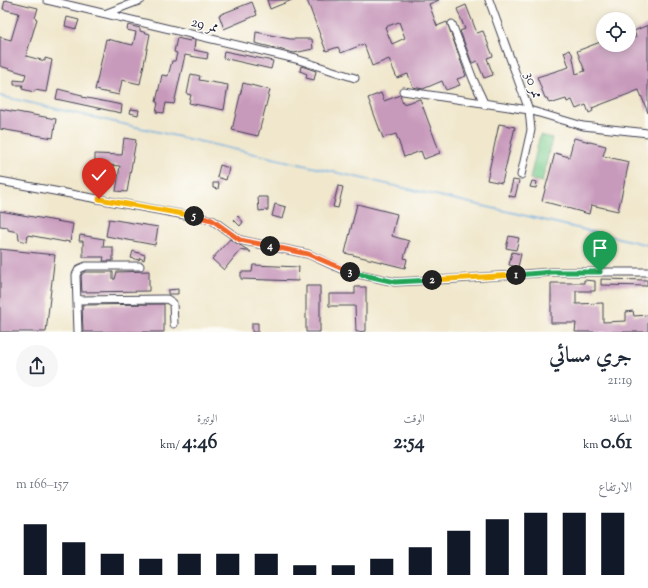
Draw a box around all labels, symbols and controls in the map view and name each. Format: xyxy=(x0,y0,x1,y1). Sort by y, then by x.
map controls xyxy=(596,12,636,52)
button: locate xyxy=(596,12,636,52)
street label: ممر 29 xyxy=(189,13,220,39)
street label: ممر 30 xyxy=(518,70,546,102)
pin xyxy=(82,158,116,199)
icon: check xyxy=(88,164,110,186)
pin: 5 xyxy=(184,206,204,226)
text: 5 xyxy=(192,208,196,224)
pin xyxy=(583,231,617,272)
pin: 4 xyxy=(260,236,280,256)
icon: arrive xyxy=(589,237,611,259)
text: 4 xyxy=(267,238,273,254)
pin: 3 xyxy=(340,262,360,282)
text: 3 xyxy=(348,264,352,280)
pin: 1 xyxy=(506,265,526,285)
text: 1 xyxy=(514,267,518,283)
pin: 2 xyxy=(422,270,442,290)
text: 2 xyxy=(429,272,435,288)
text: جري مسائي xyxy=(549,341,632,373)
button: share xyxy=(16,345,58,387)
text: 21:19 xyxy=(608,372,632,390)
text: الوتيرة xyxy=(197,411,217,427)
text: الوقت xyxy=(404,411,425,427)
text: المسافة xyxy=(610,411,632,427)
text: 4:46 xyxy=(182,429,217,458)
text: 2:54 xyxy=(393,429,425,458)
text: 0.61 xyxy=(601,429,632,458)
text: /km xyxy=(160,437,182,453)
text: km xyxy=(583,437,601,453)
text: 157–166 m xyxy=(16,476,69,494)
text: الارتفاع xyxy=(598,479,632,497)

